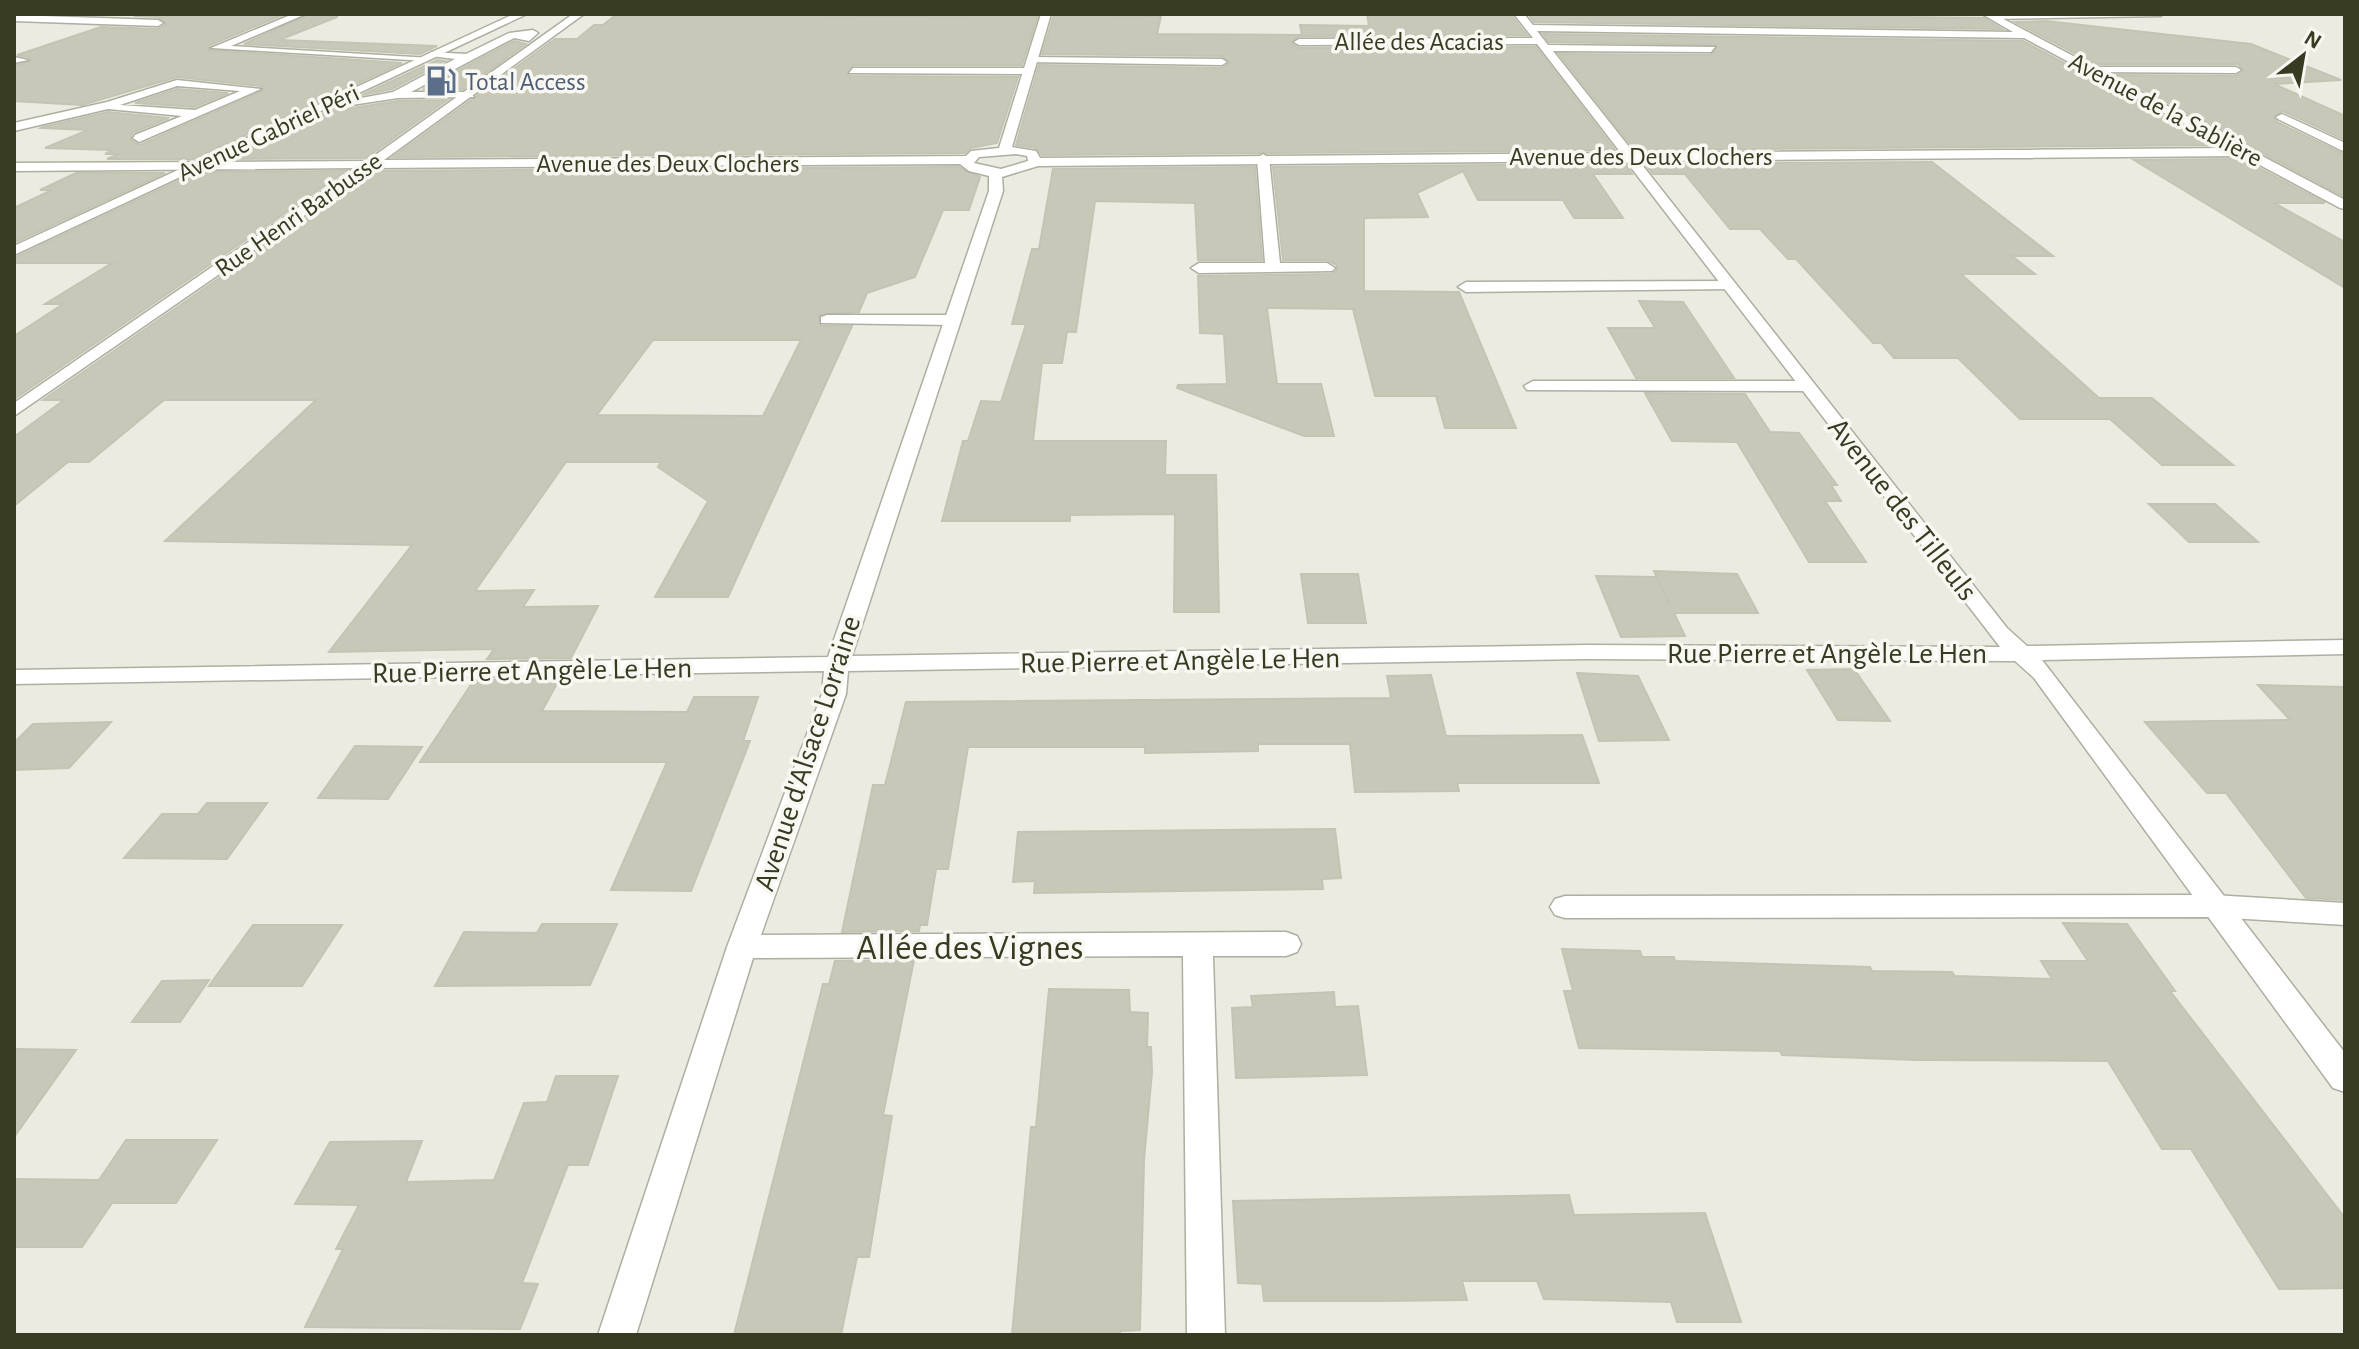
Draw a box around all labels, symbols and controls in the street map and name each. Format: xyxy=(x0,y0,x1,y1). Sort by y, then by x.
north arrow xyxy=(2263,16,2343,96)
text: N xyxy=(2301,26,2325,53)
street label: Allée des Acacias xyxy=(1334,29,1504,55)
street label: Avenue de la Sablière xyxy=(2065,48,2266,172)
fuel station icon: Total Access xyxy=(424,64,458,98)
place label: Total Access xyxy=(465,69,586,95)
street label: Avenue Gabriel Péri xyxy=(174,79,363,186)
street label: Avenue des Deux Clochers xyxy=(1509,144,1773,170)
street label: Rue Henri Barbusse xyxy=(211,148,387,282)
street label: Avenue des Deux Clochers xyxy=(536,151,800,177)
street label: Avenue des Tilleuls xyxy=(1822,413,1982,606)
street label: Avenue d'Alsace Lorraine xyxy=(749,612,867,894)
street label: Rue Pierre et Angèle Le Hen xyxy=(1667,639,1987,669)
street label: Rue Pierre et Angèle Le Hen xyxy=(1020,643,1341,679)
street label: Rue Pierre et Angèle Le Hen xyxy=(372,653,693,689)
street label: Allée des Vignes xyxy=(856,930,1084,966)

